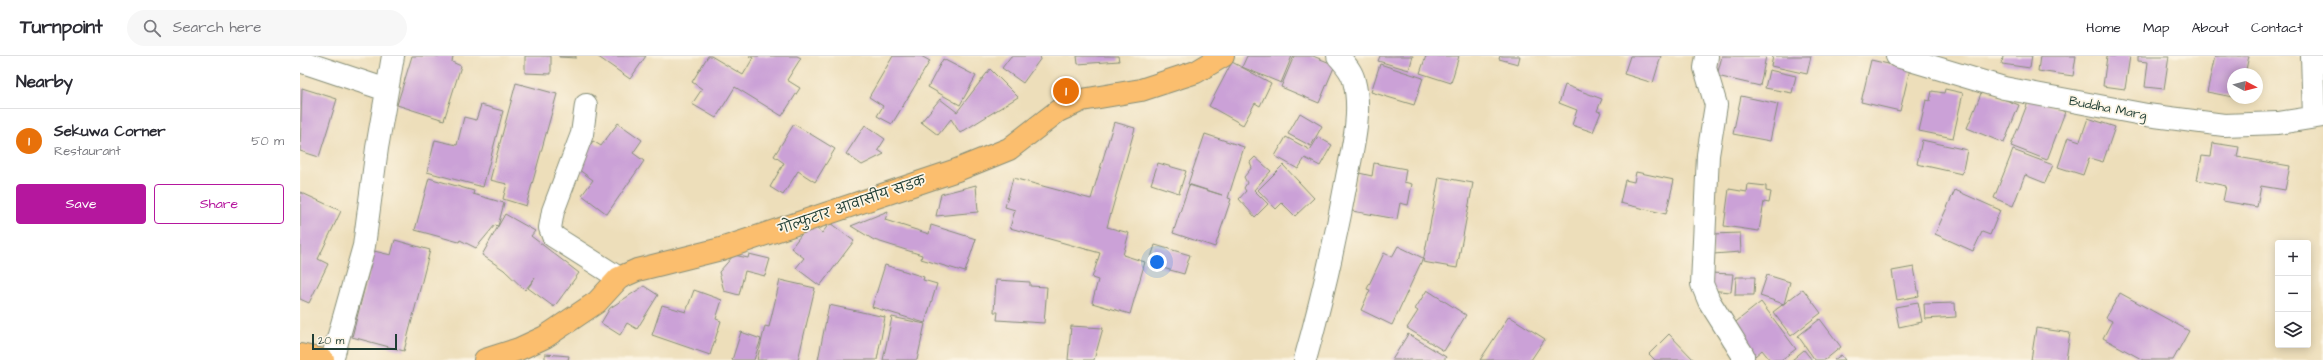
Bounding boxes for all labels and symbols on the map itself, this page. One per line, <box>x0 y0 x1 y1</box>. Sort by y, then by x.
north arrow <box>2227 68 2263 104</box>
pin: 1 <box>1053 76 1079 106</box>
street label: Buddha Marg <box>2067 92 2149 125</box>
street label: गोल्फुटार आवासीय सडक <box>775 169 929 239</box>
your location <box>1147 252 1167 272</box>
scale bar <box>312 332 397 351</box>

